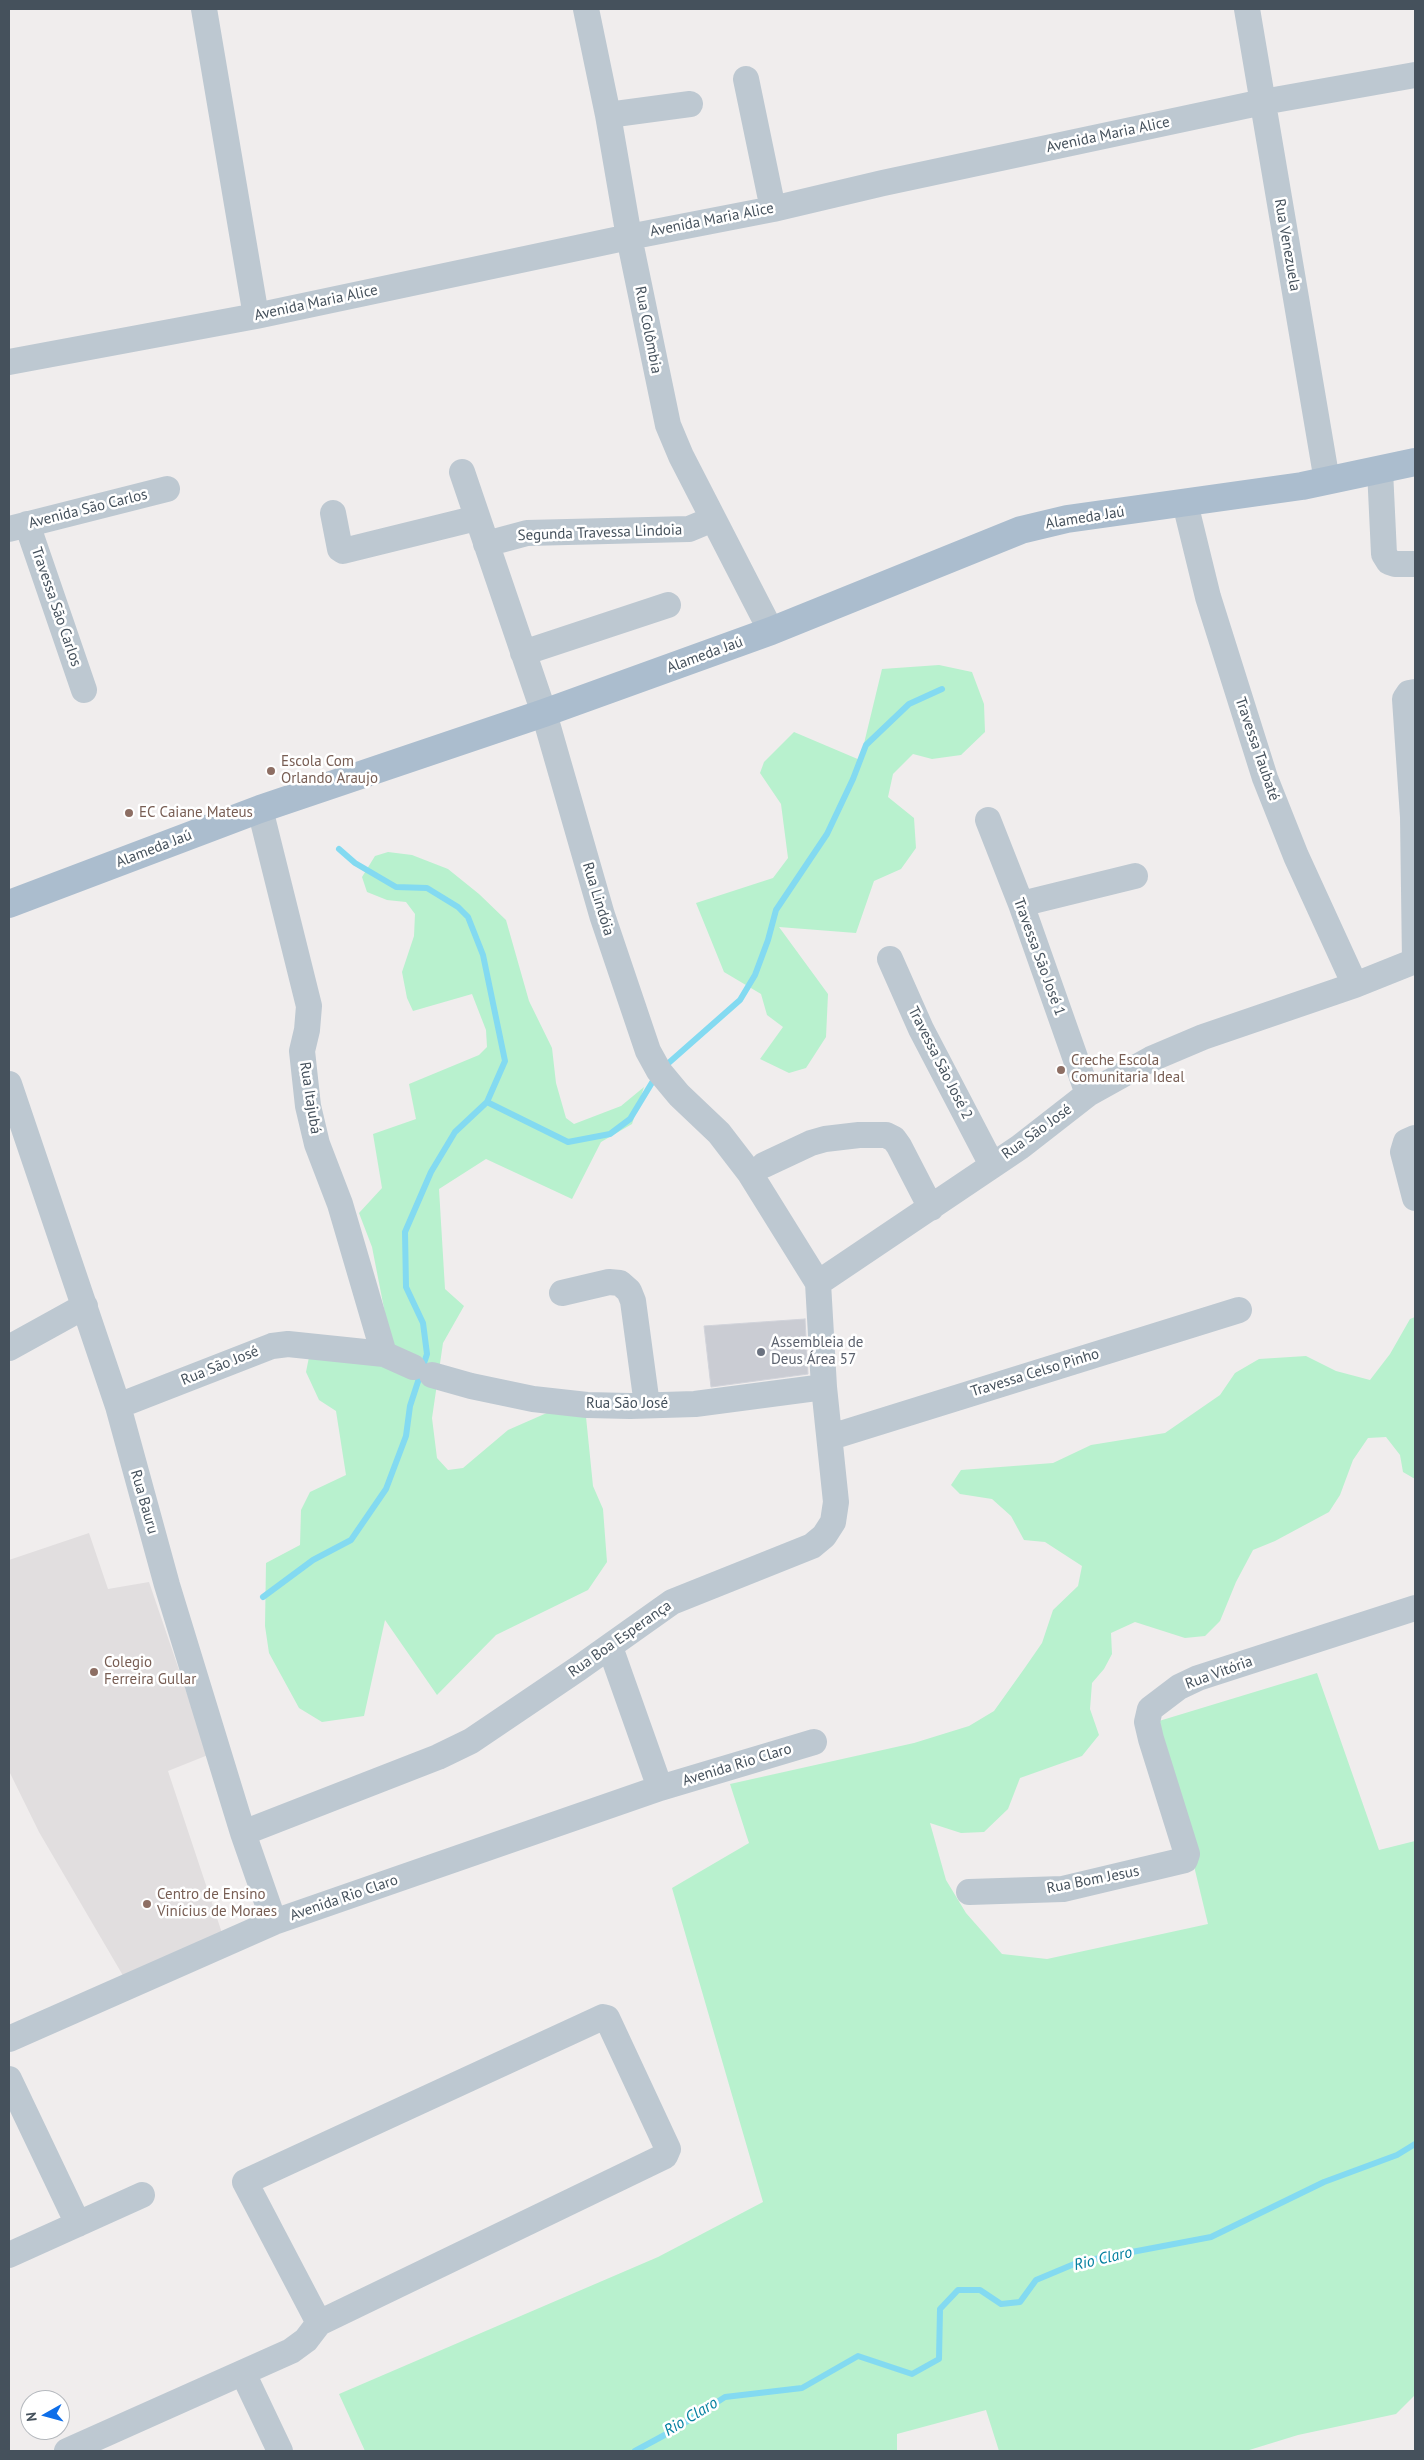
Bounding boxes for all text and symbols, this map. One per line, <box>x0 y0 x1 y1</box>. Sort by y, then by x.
street label: Avenida Maria Alice <box>1045 113 1171 157</box>
street label: Rua Venezuela <box>1270 197 1304 293</box>
street label: Avenida Maria Alice <box>649 199 775 241</box>
street label: Avenida Maria Alice <box>253 281 379 325</box>
street label: Rua Colômbia <box>631 285 665 375</box>
street label: Avenida São Carlos <box>27 486 149 532</box>
street label: Alameda Jaú <box>1044 503 1126 533</box>
street label: Segunda Travessa Lindoia <box>517 521 683 545</box>
street label: Travessa São Carlos <box>27 545 85 669</box>
street label: Alameda Jaú <box>664 633 746 677</box>
street label: Travessa Taubaté <box>1231 695 1283 803</box>
place label: Escola Com Orlando Araujo <box>281 753 378 788</box>
marker: Escola Com Orlando Araujo <box>265 765 277 777</box>
place label: EC Caiane Mateus <box>139 804 253 822</box>
marker: EC Caiane Mateus <box>123 807 135 819</box>
street label: Alameda Jaú <box>114 826 194 872</box>
street label: Rua Lindóia <box>578 860 618 938</box>
street label: Travessa São José 1 <box>1009 896 1069 1018</box>
street label: Travessa São José 2 <box>904 1004 976 1122</box>
place label: Creche Escola Comunitaria Ideal <box>1071 1052 1185 1087</box>
street label: Rua Itajubá <box>295 1061 325 1135</box>
marker: Creche Escola Comunitaria Ideal <box>1055 1064 1067 1076</box>
street label: Rua São José <box>999 1101 1075 1163</box>
place label: Assembleia de Deus Área 57 <box>771 1334 863 1369</box>
street label: Rua São José <box>179 1342 261 1390</box>
street label: Travessa Celso Pinho <box>969 1345 1101 1401</box>
marker: Assembleia de Deus Área 57 <box>755 1346 767 1358</box>
street label: Rua São José <box>586 1395 668 1413</box>
street label: Rua Bauru <box>126 1468 162 1536</box>
street label: Rua Boa Esperança <box>565 1597 675 1681</box>
street label: Rua Vitória <box>1183 1653 1255 1693</box>
place label: Colegio Ferreira Gullar <box>104 1654 196 1689</box>
marker: Colegio Ferreira Gullar <box>88 1666 100 1678</box>
street label: Avenida Rio Claro <box>680 1740 794 1790</box>
street label: Rua Bom Jesus <box>1045 1862 1141 1898</box>
street label: Avenida Rio Claro <box>288 1871 400 1925</box>
place label: Centro de Ensino Vinícius de Moraes <box>157 1886 277 1921</box>
marker: Centro de Ensino Vinícius de Moraes <box>141 1898 153 1910</box>
water label: Rio Claro <box>1072 2243 1134 2275</box>
north arrow <box>20 2390 70 2440</box>
water label: Rio Claro <box>661 2394 721 2440</box>
text: N <box>22 2411 41 2422</box>

